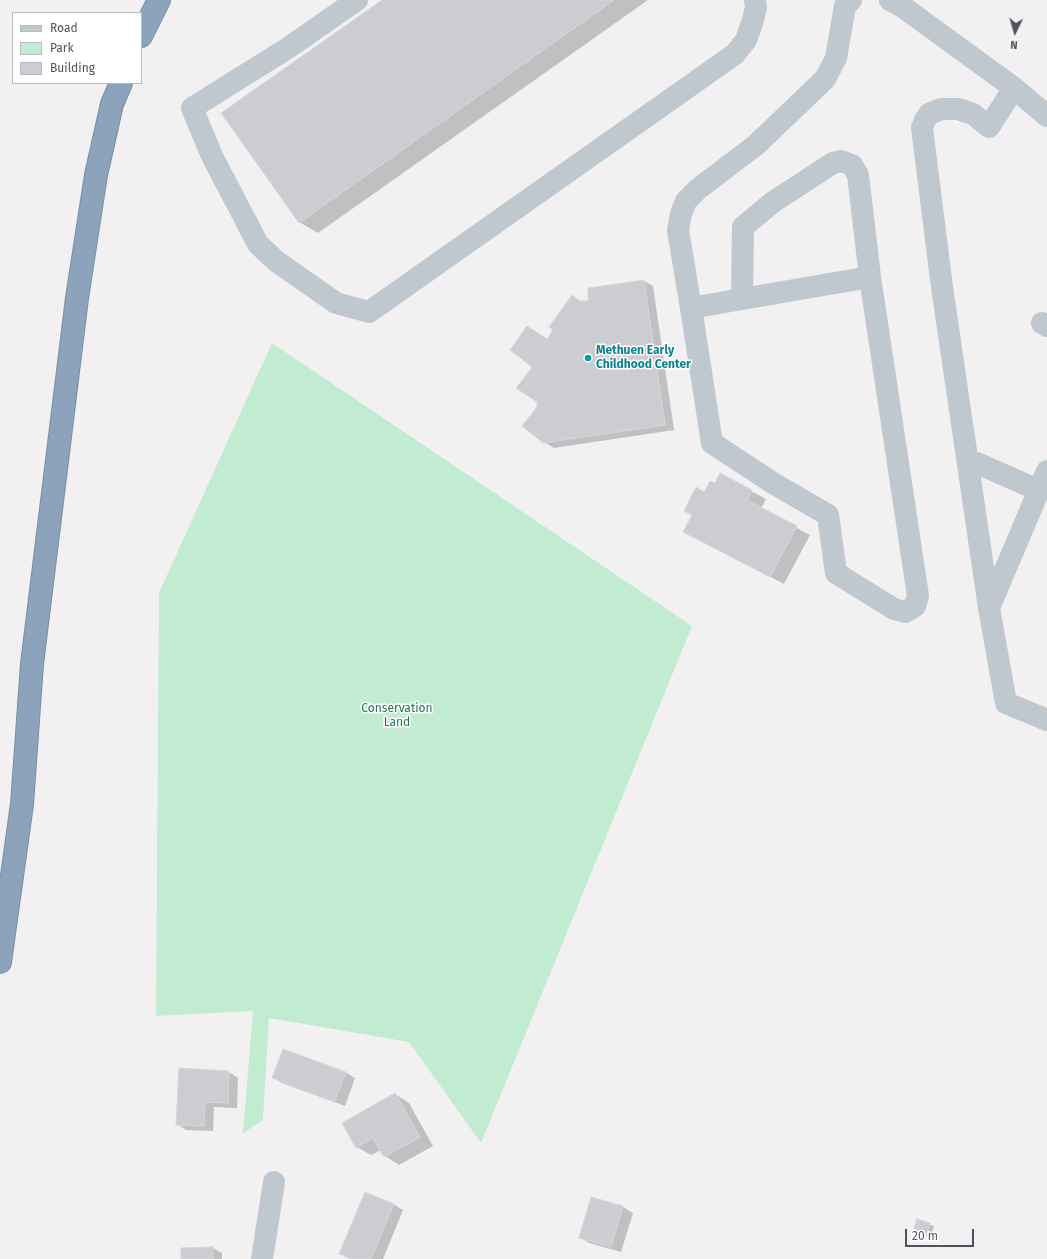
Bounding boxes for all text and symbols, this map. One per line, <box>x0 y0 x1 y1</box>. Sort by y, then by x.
legend <box>12 12 142 84</box>
north arrow <box>995 12 1035 52</box>
text: Road <box>50 21 78 35</box>
text: N <box>1010 38 1018 51</box>
text: Park <box>50 41 74 55</box>
text: Building <box>50 61 95 75</box>
place label: Methuen Early Childhood Center <box>596 344 691 372</box>
marker: Methuen Early Childhood Center <box>583 353 593 363</box>
park label: Conservation Land <box>361 702 433 730</box>
scale bar <box>907 1221 976 1247</box>
text: 20 m <box>912 1229 938 1243</box>

